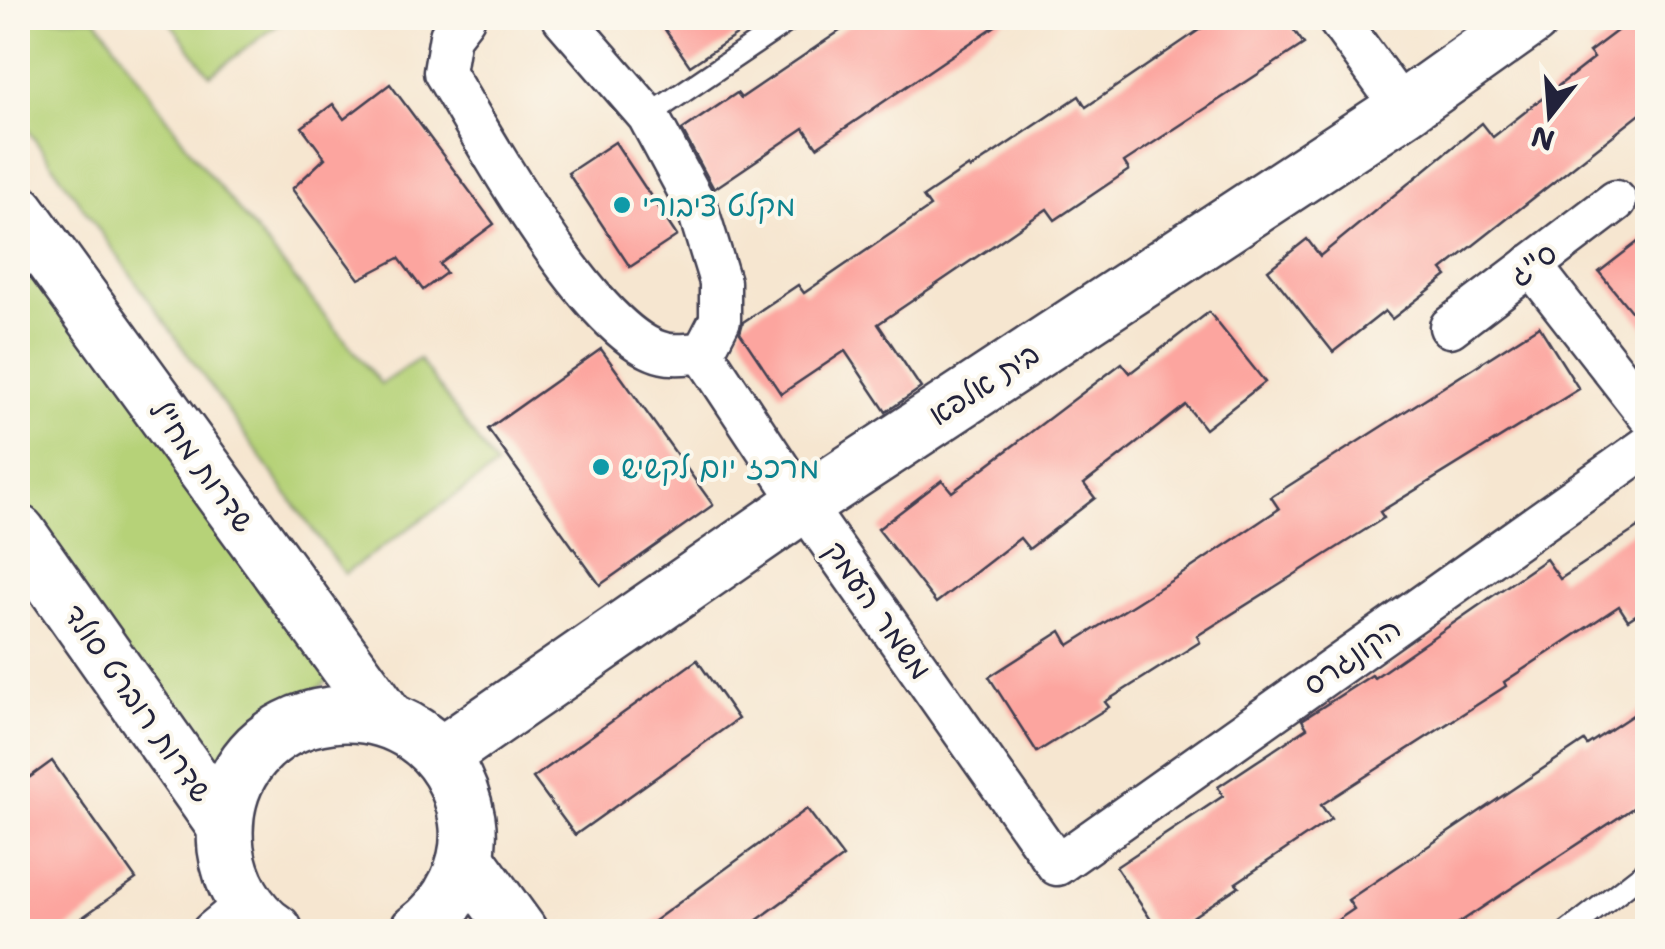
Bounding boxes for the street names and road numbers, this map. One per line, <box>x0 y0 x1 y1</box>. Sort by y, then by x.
street label: ס"ג <box>1501 232 1565 296</box>
street label: בית אלפא <box>921 333 1047 435</box>
street label: שדרות מח"ל <box>140 391 264 541</box>
street label: משמר העמק <box>815 532 941 688</box>
street label: שדרות רוברט סולד <box>54 595 222 811</box>
street label: הקונגרס <box>1295 607 1409 705</box>

